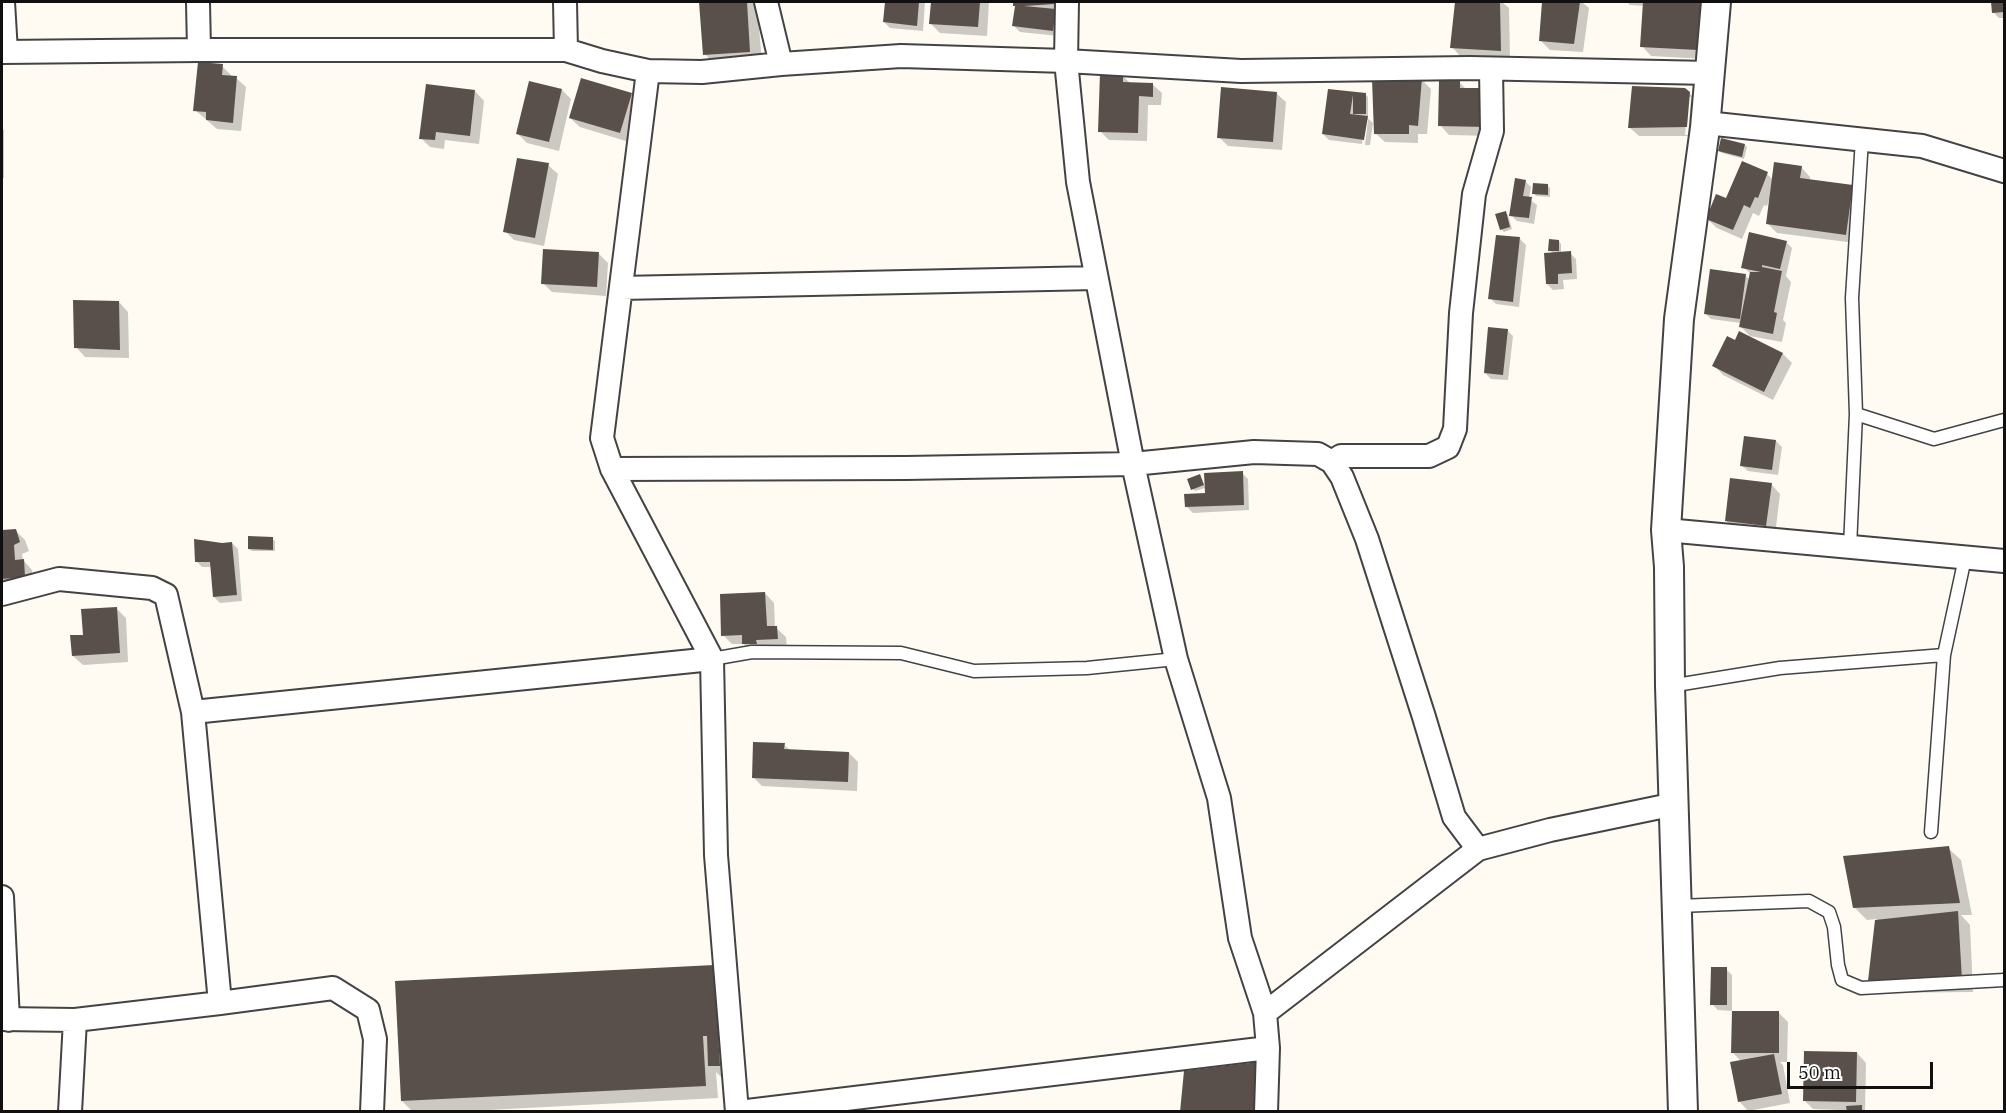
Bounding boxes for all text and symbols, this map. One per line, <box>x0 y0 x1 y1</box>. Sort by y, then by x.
scale bar <box>1790 1050 1936 1088</box>
text: 50 m <box>1798 1061 1841 1084</box>

